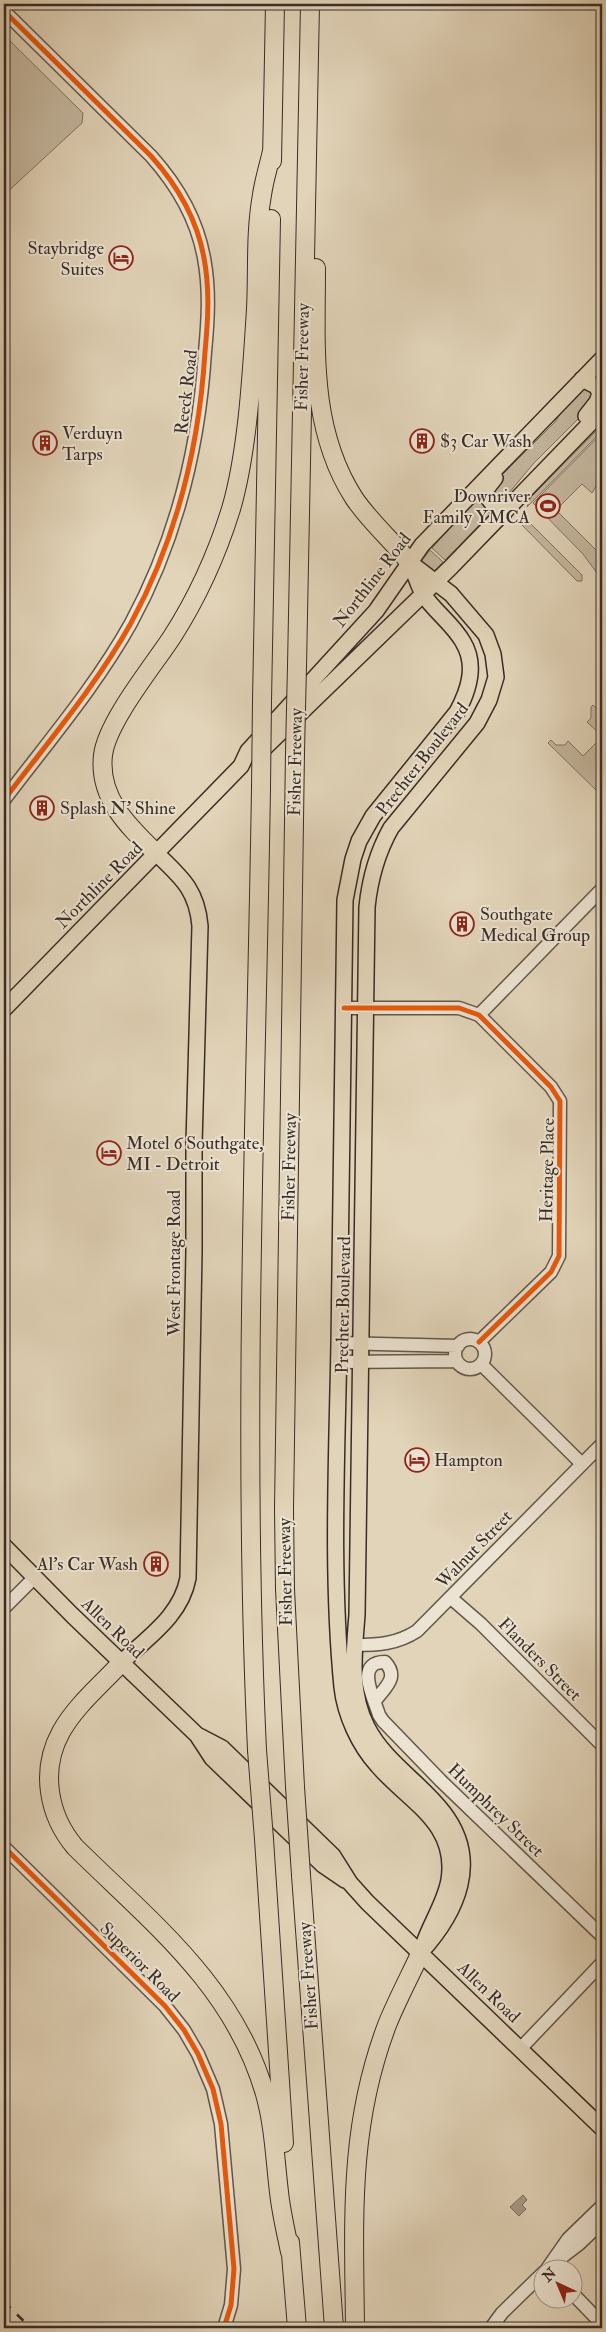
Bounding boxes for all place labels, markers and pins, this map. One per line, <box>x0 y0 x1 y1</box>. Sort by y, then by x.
place label: Staybridge Suites <box>28 237 104 281</box>
hotel icon: Staybridge Suites <box>108 245 134 271</box>
place label: Verduyn Tarps <box>62 422 123 466</box>
building icon: $3 Car Wash <box>409 428 435 454</box>
building icon: Verduyn Tarps <box>32 430 58 456</box>
place label: $3 Car Wash <box>440 430 532 453</box>
place label: Downriver Family YMCA <box>423 485 531 529</box>
sports icon: Downriver Family YMCA <box>535 493 561 519</box>
building icon: Splash N' Shine <box>29 795 55 821</box>
place label: Splash N' Shine <box>60 797 176 820</box>
place label: Southgate Medical Group <box>480 903 590 947</box>
building icon: Southgate Medical Group <box>449 911 475 937</box>
place label: Motel 6 Southgate, MI - Detroit <box>126 1132 263 1176</box>
hotel icon: Motel 6 Southgate, MI - Detroit <box>96 1140 122 1166</box>
hotel icon: Hampton <box>404 1447 430 1473</box>
place label: Hampton <box>434 1449 503 1472</box>
building icon: Al's Car Wash <box>143 1551 169 1577</box>
place label: Al's Car Wash <box>36 1553 139 1576</box>

